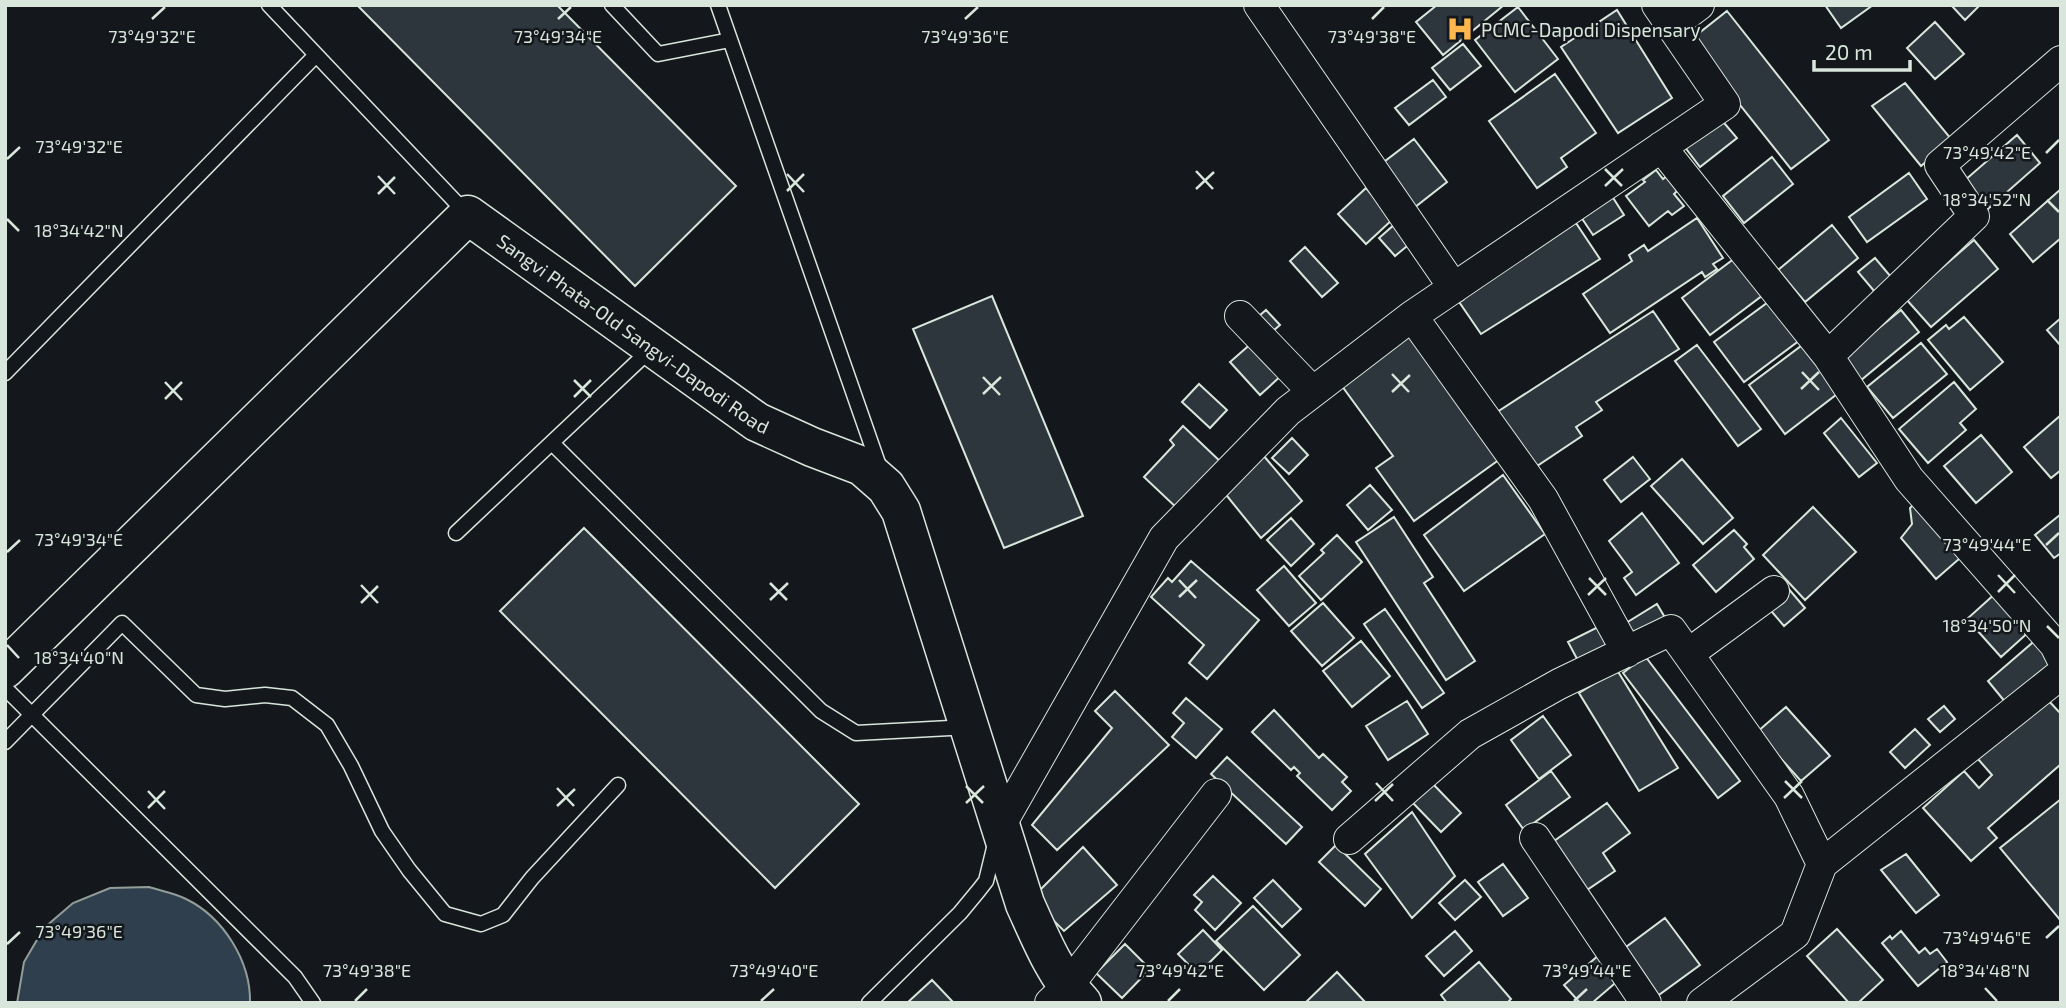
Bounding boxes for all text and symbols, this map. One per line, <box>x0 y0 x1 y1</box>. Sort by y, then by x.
hospital icon: PCMC-Dapodi Dispensary <box>1445 14 1475 44</box>
place label: PCMC-Dapodi Dispensary <box>1481 18 1701 41</box>
text: 73°49'32"E <box>108 25 196 47</box>
text: 73°49'34"E <box>514 25 602 47</box>
text: 73°49'36"E <box>921 25 1009 47</box>
text: 73°49'38"E <box>1328 25 1416 47</box>
scale bar <box>1814 28 1910 72</box>
text: 20 m <box>1825 39 1873 64</box>
text: 73°49'32"E <box>35 135 123 157</box>
text: 73°49'42"E <box>1943 141 2031 163</box>
text: 18°34'52"N <box>1943 188 2031 210</box>
text: 18°34'42"N <box>34 219 124 241</box>
street label: Sangvi Phata-Old Sangvi-Dapodi Road <box>493 228 773 438</box>
text: 73°49'34"E <box>35 528 123 550</box>
text: 73°49'44"E <box>1942 533 2032 555</box>
text: 18°34'50"N <box>1943 614 2031 636</box>
text: 18°34'40"N <box>34 646 124 668</box>
text: 73°49'36"E <box>35 920 123 942</box>
text: 73°49'46"E <box>1943 926 2031 948</box>
text: 73°49'38"E <box>323 959 411 981</box>
text: 73°49'40"E <box>730 959 818 981</box>
text: 73°49'42"E <box>1136 959 1224 981</box>
text: 73°49'44"E <box>1542 959 1632 981</box>
text: 18°34'48"N <box>1940 959 2030 981</box>

